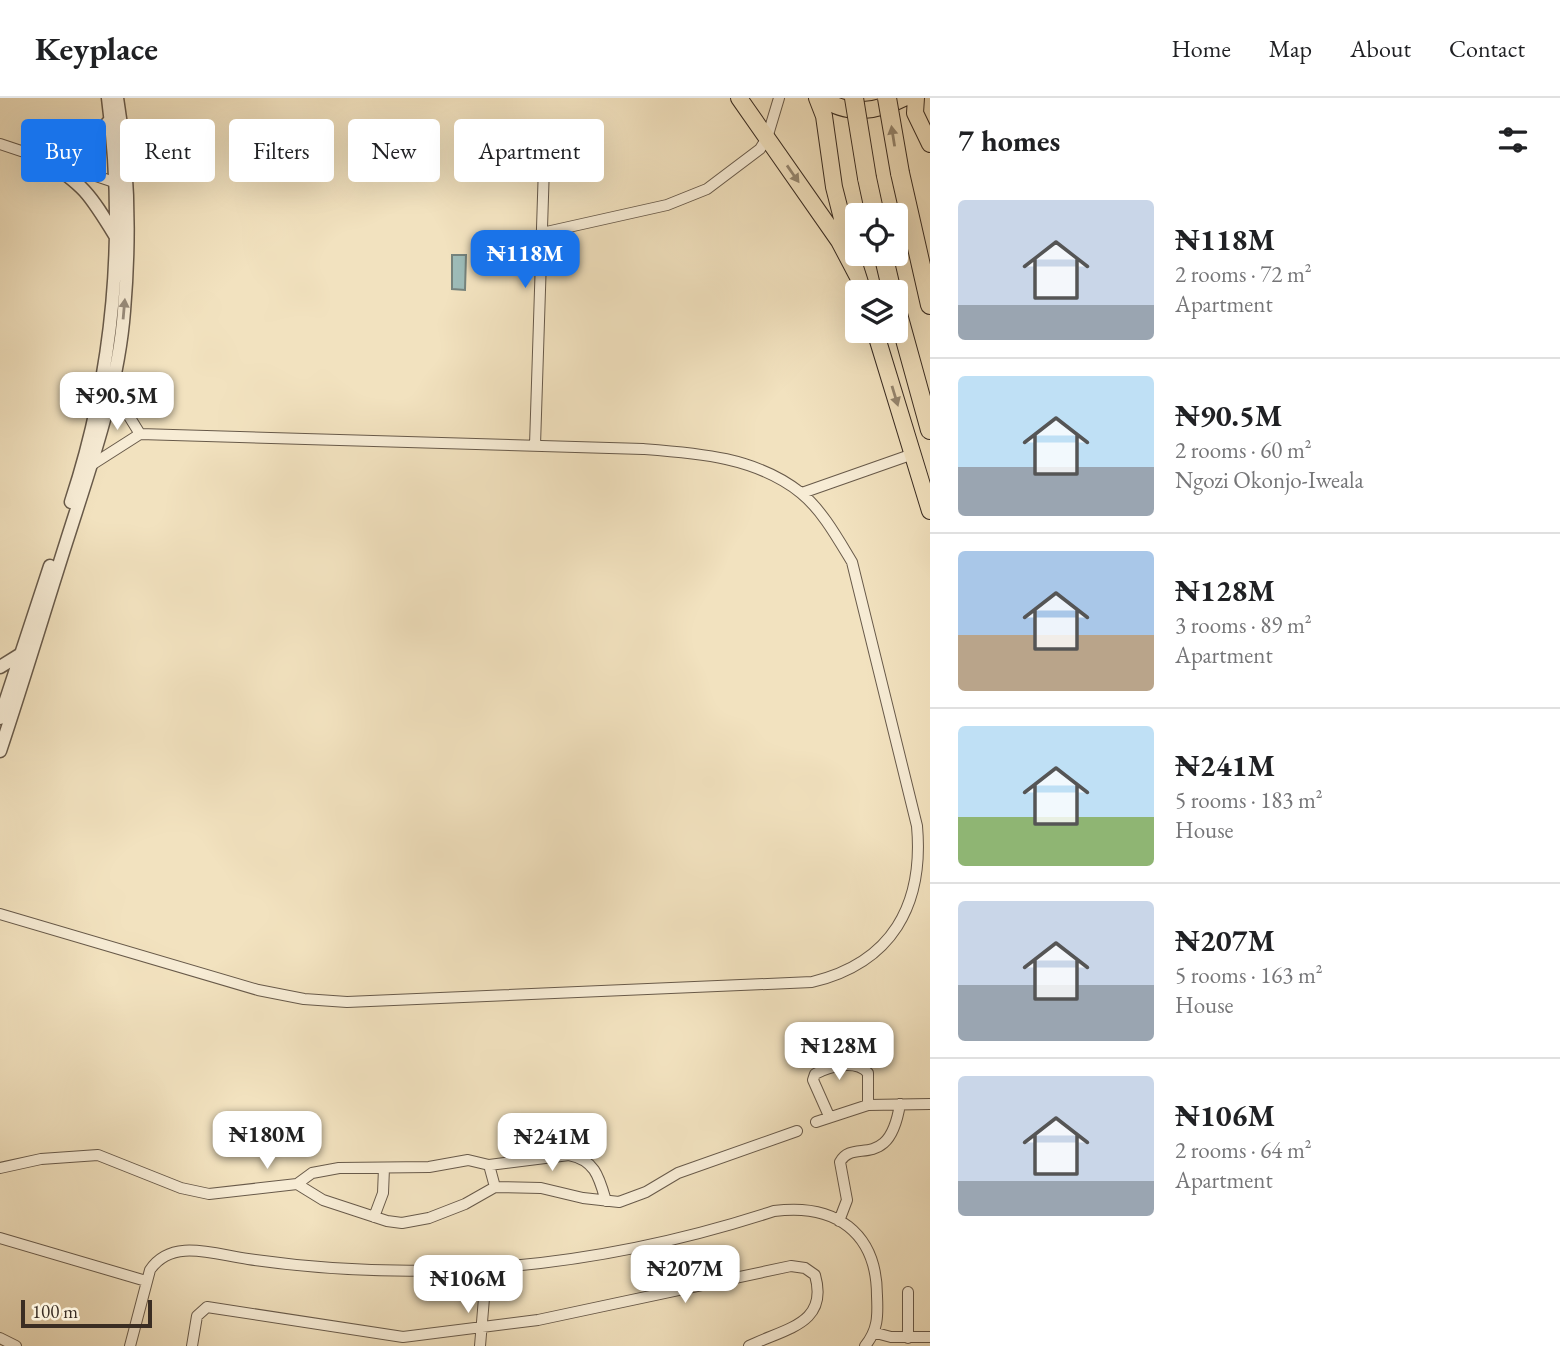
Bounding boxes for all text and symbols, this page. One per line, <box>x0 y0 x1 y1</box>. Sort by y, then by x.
text: Keyplace <box>35 27 158 70</box>
text: Home <box>1171 33 1231 64</box>
text: Map <box>1269 33 1312 64</box>
text: About <box>1350 33 1411 64</box>
text: Contact <box>1449 33 1525 64</box>
chip: Buy <box>21 119 106 182</box>
chip: Rent <box>120 119 215 182</box>
chip: Filters <box>229 119 334 182</box>
chip: New <box>348 119 440 182</box>
chip: Apartment <box>454 119 604 182</box>
text: 7 homes <box>958 121 1060 160</box>
icon: filters <box>1494 121 1532 159</box>
one-way arrow <box>888 124 899 146</box>
one-way arrow <box>786 165 800 183</box>
map controls <box>845 203 908 343</box>
button: locate <box>845 203 908 266</box>
text: ₦118M <box>1175 220 1275 259</box>
icon: home <box>1014 228 1098 312</box>
pin: ₦118M <box>476 230 574 290</box>
text: ₦118M <box>487 238 563 268</box>
text: 2 rooms · 72 m² <box>1175 259 1312 289</box>
button: layers <box>845 280 908 343</box>
text: Apartment <box>1175 289 1273 319</box>
one-way arrow <box>119 297 130 319</box>
pin: ₦90.5M <box>60 372 174 432</box>
text: ₦90.5M <box>76 380 158 410</box>
one-way arrow <box>890 386 900 407</box>
text: ₦90.5M <box>1175 396 1282 435</box>
icon: home <box>1014 404 1098 488</box>
text: 2 rooms · 60 m² <box>1175 435 1312 465</box>
text: Ngozi Okonjo-Iweala <box>1175 465 1364 495</box>
text: ₦128M <box>1175 571 1275 610</box>
icon: home <box>1014 579 1098 663</box>
text: 3 rooms · 89 m² <box>1175 610 1312 640</box>
text: Apartment <box>1175 640 1273 670</box>
text: ₦241M <box>1175 746 1275 785</box>
icon: home <box>1014 754 1098 838</box>
text: 5 rooms · 183 m² <box>1175 785 1323 815</box>
text: House <box>1175 815 1234 845</box>
text: ₦207M <box>1175 921 1275 960</box>
icon: home <box>1014 929 1098 1013</box>
text: 5 rooms · 163 m² <box>1175 960 1323 990</box>
text: House <box>1175 990 1234 1020</box>
pin: ₦128M <box>790 1023 888 1082</box>
text: ₦128M <box>801 1030 877 1060</box>
text: ₦106M <box>1175 1096 1275 1135</box>
icon: home <box>1014 1104 1098 1188</box>
pin: ₦180M <box>218 1112 316 1171</box>
pin: ₦241M <box>503 1114 601 1173</box>
text: ₦180M <box>229 1119 305 1149</box>
text: ₦241M <box>514 1121 590 1151</box>
text: 2 rooms · 64 m² <box>1175 1135 1312 1165</box>
text: Apartment <box>1175 1165 1273 1195</box>
pin: ₦207M <box>636 1246 734 1305</box>
text: ₦207M <box>647 1253 723 1283</box>
pin: ₦106M <box>419 1256 517 1315</box>
text: ₦106M <box>430 1263 506 1293</box>
scale bar <box>21 1297 152 1329</box>
text: 100 m <box>32 1299 78 1324</box>

